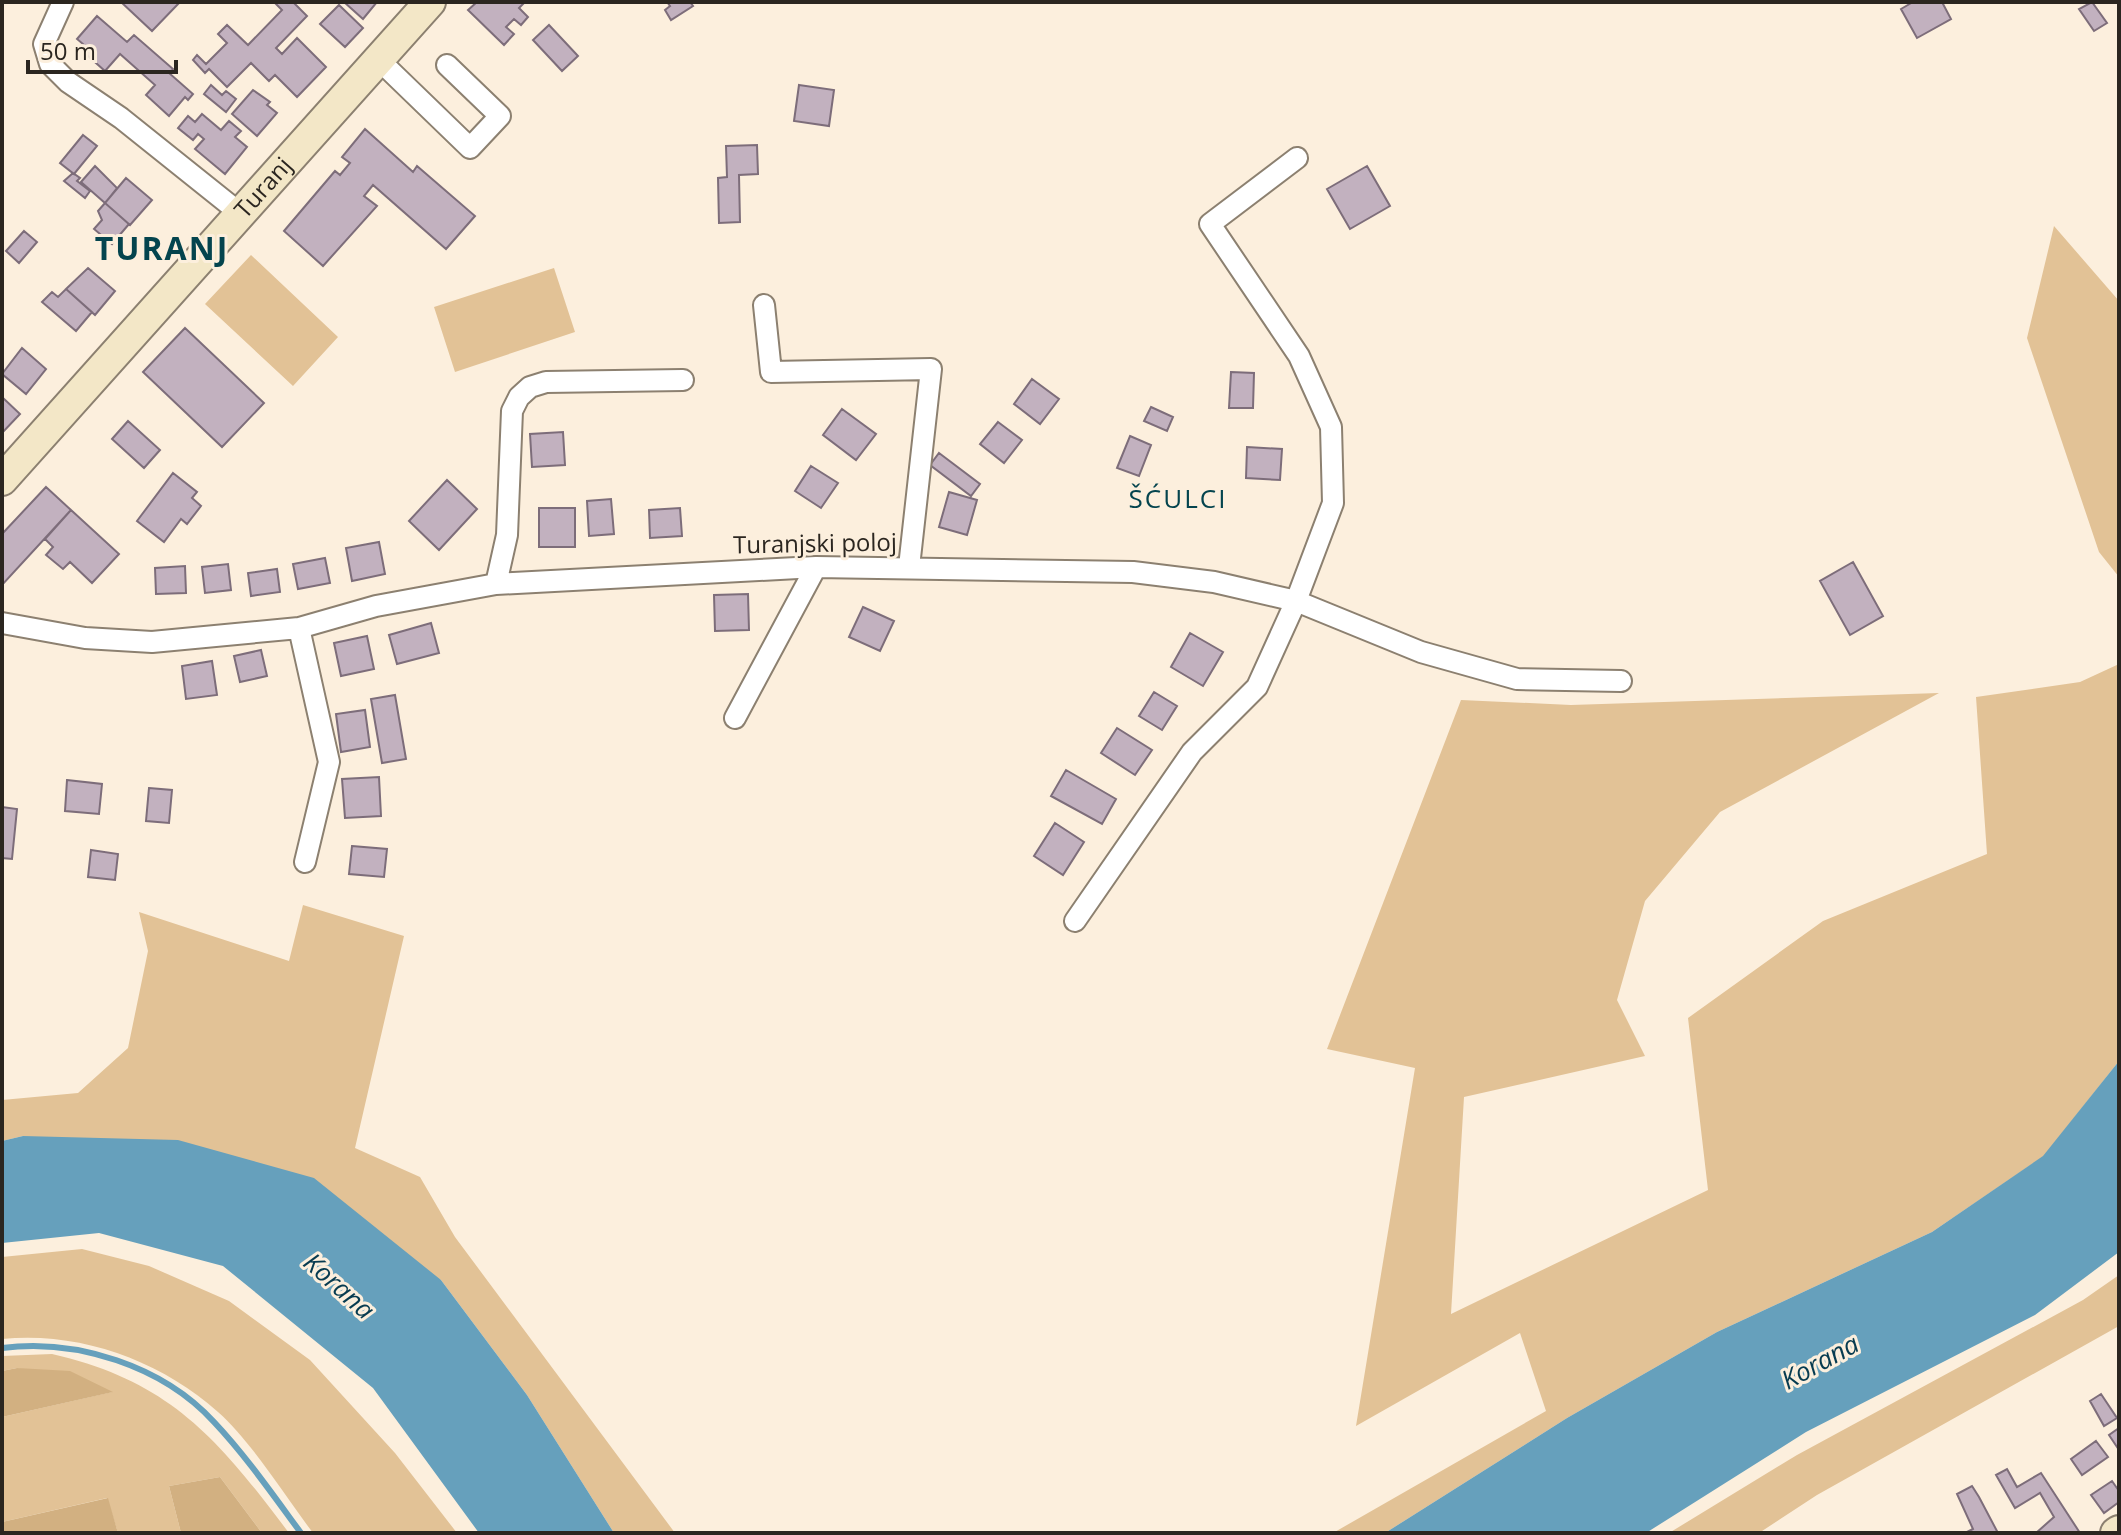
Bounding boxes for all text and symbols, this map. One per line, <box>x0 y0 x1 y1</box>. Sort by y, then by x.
scale bar <box>28 24 176 74</box>
text: 50 m <box>40 34 96 67</box>
street label: Turanj <box>226 149 299 225</box>
district label: TURANJ <box>95 226 229 269</box>
district label: ŠĆULCI <box>1129 480 1227 516</box>
street label: Turanjski poloj <box>733 525 897 560</box>
water label: Korana <box>296 1244 383 1327</box>
water label: Korana <box>1774 1325 1865 1397</box>

